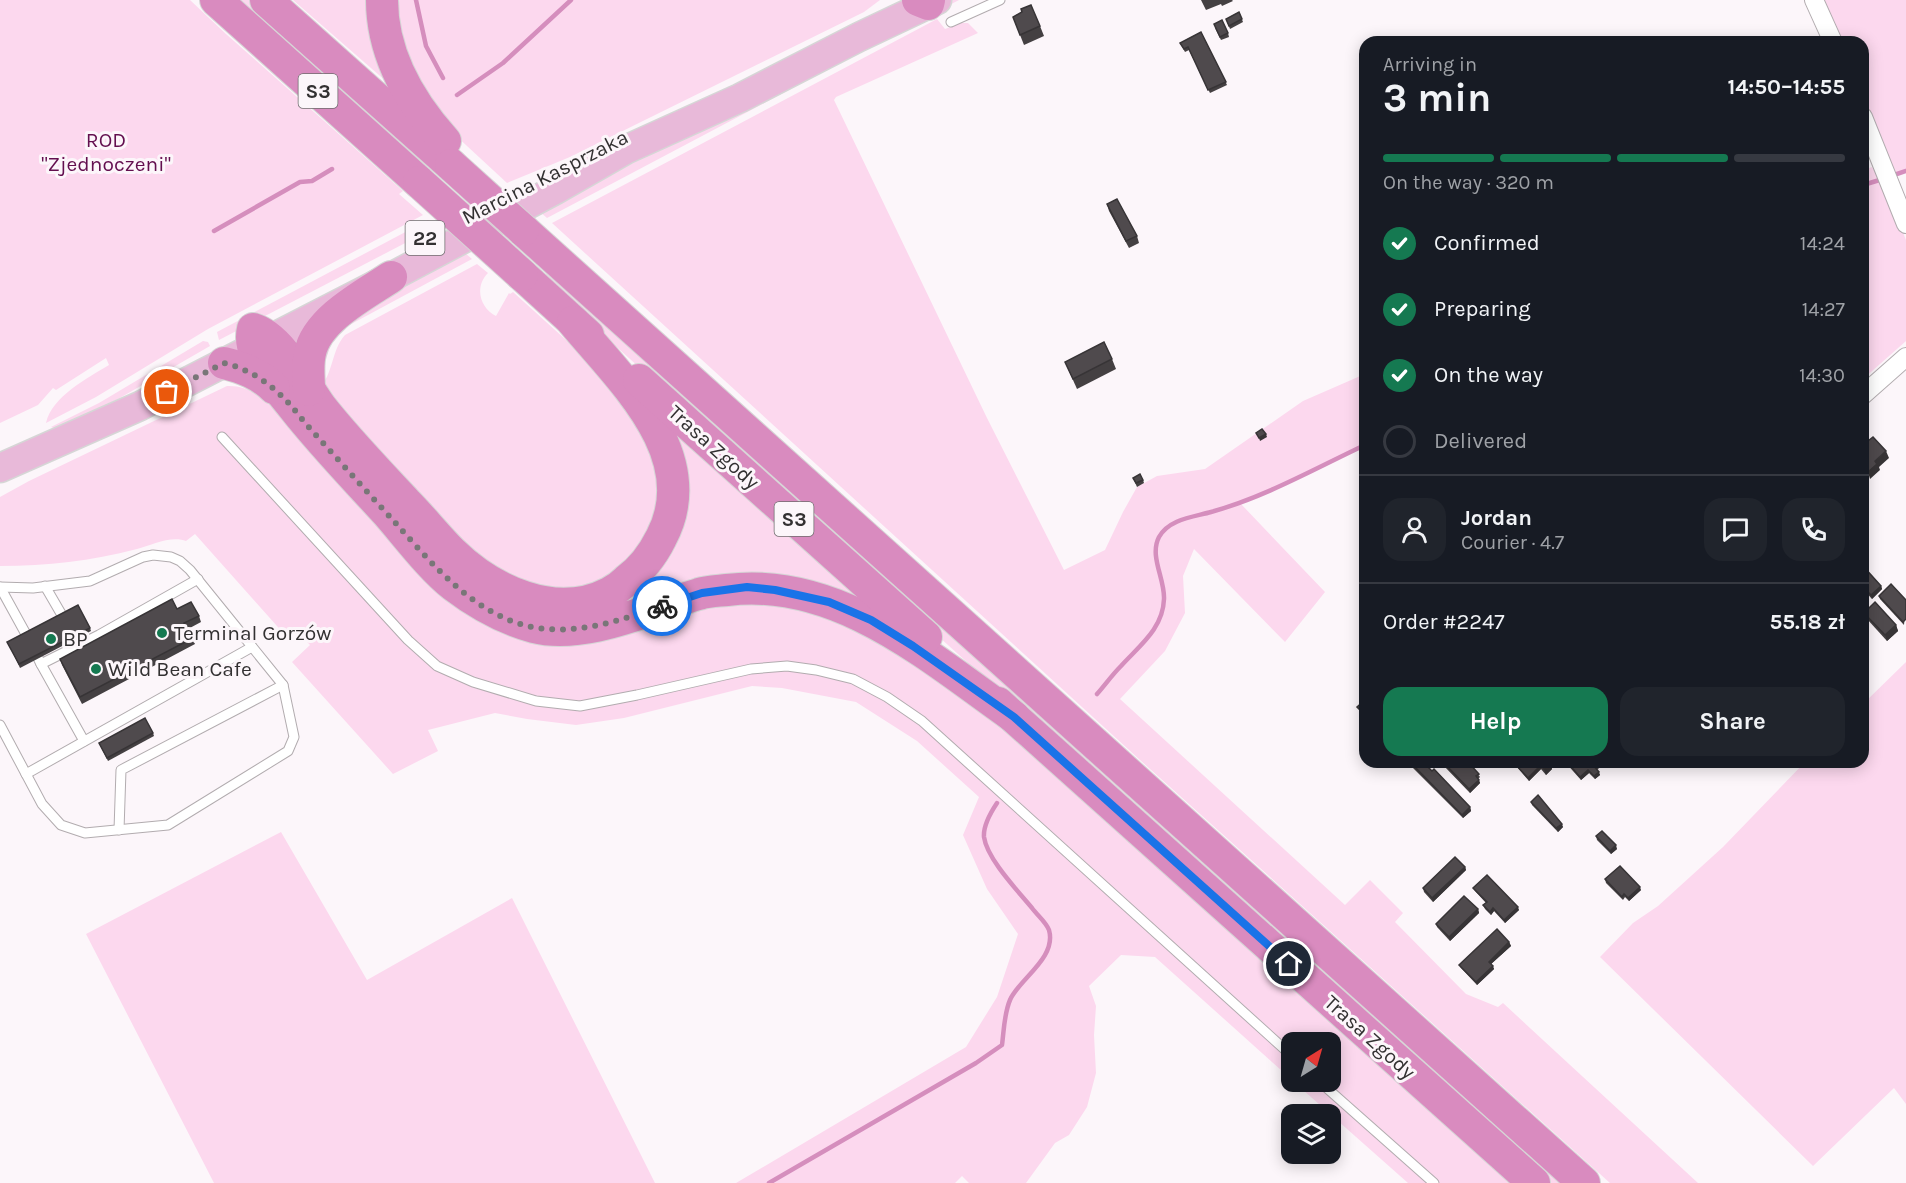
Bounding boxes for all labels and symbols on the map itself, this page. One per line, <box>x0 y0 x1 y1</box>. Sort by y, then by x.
road number: S3 <box>298 74 338 108</box>
street label: Marcina Kasprzaka <box>458 125 632 229</box>
park label: ROD "Zjednoczeni" <box>41 128 171 176</box>
road number: 22 <box>406 221 444 255</box>
pin <box>141 366 192 417</box>
street label: Trasa Zgody <box>664 400 764 494</box>
road number: S3 <box>774 502 814 536</box>
courier <box>632 576 692 636</box>
place label: Terminal Gorzów <box>174 621 332 645</box>
marker: Terminal Gorzów <box>155 626 169 640</box>
place label: BP <box>63 627 88 651</box>
marker: BP <box>44 632 58 646</box>
place label: Wild Bean Cafe <box>108 657 252 681</box>
marker: Wild Bean Cafe <box>89 662 103 676</box>
pin <box>1263 938 1314 989</box>
street label: Trasa Zgody <box>1320 990 1420 1084</box>
north arrow <box>1281 1032 1341 1092</box>

